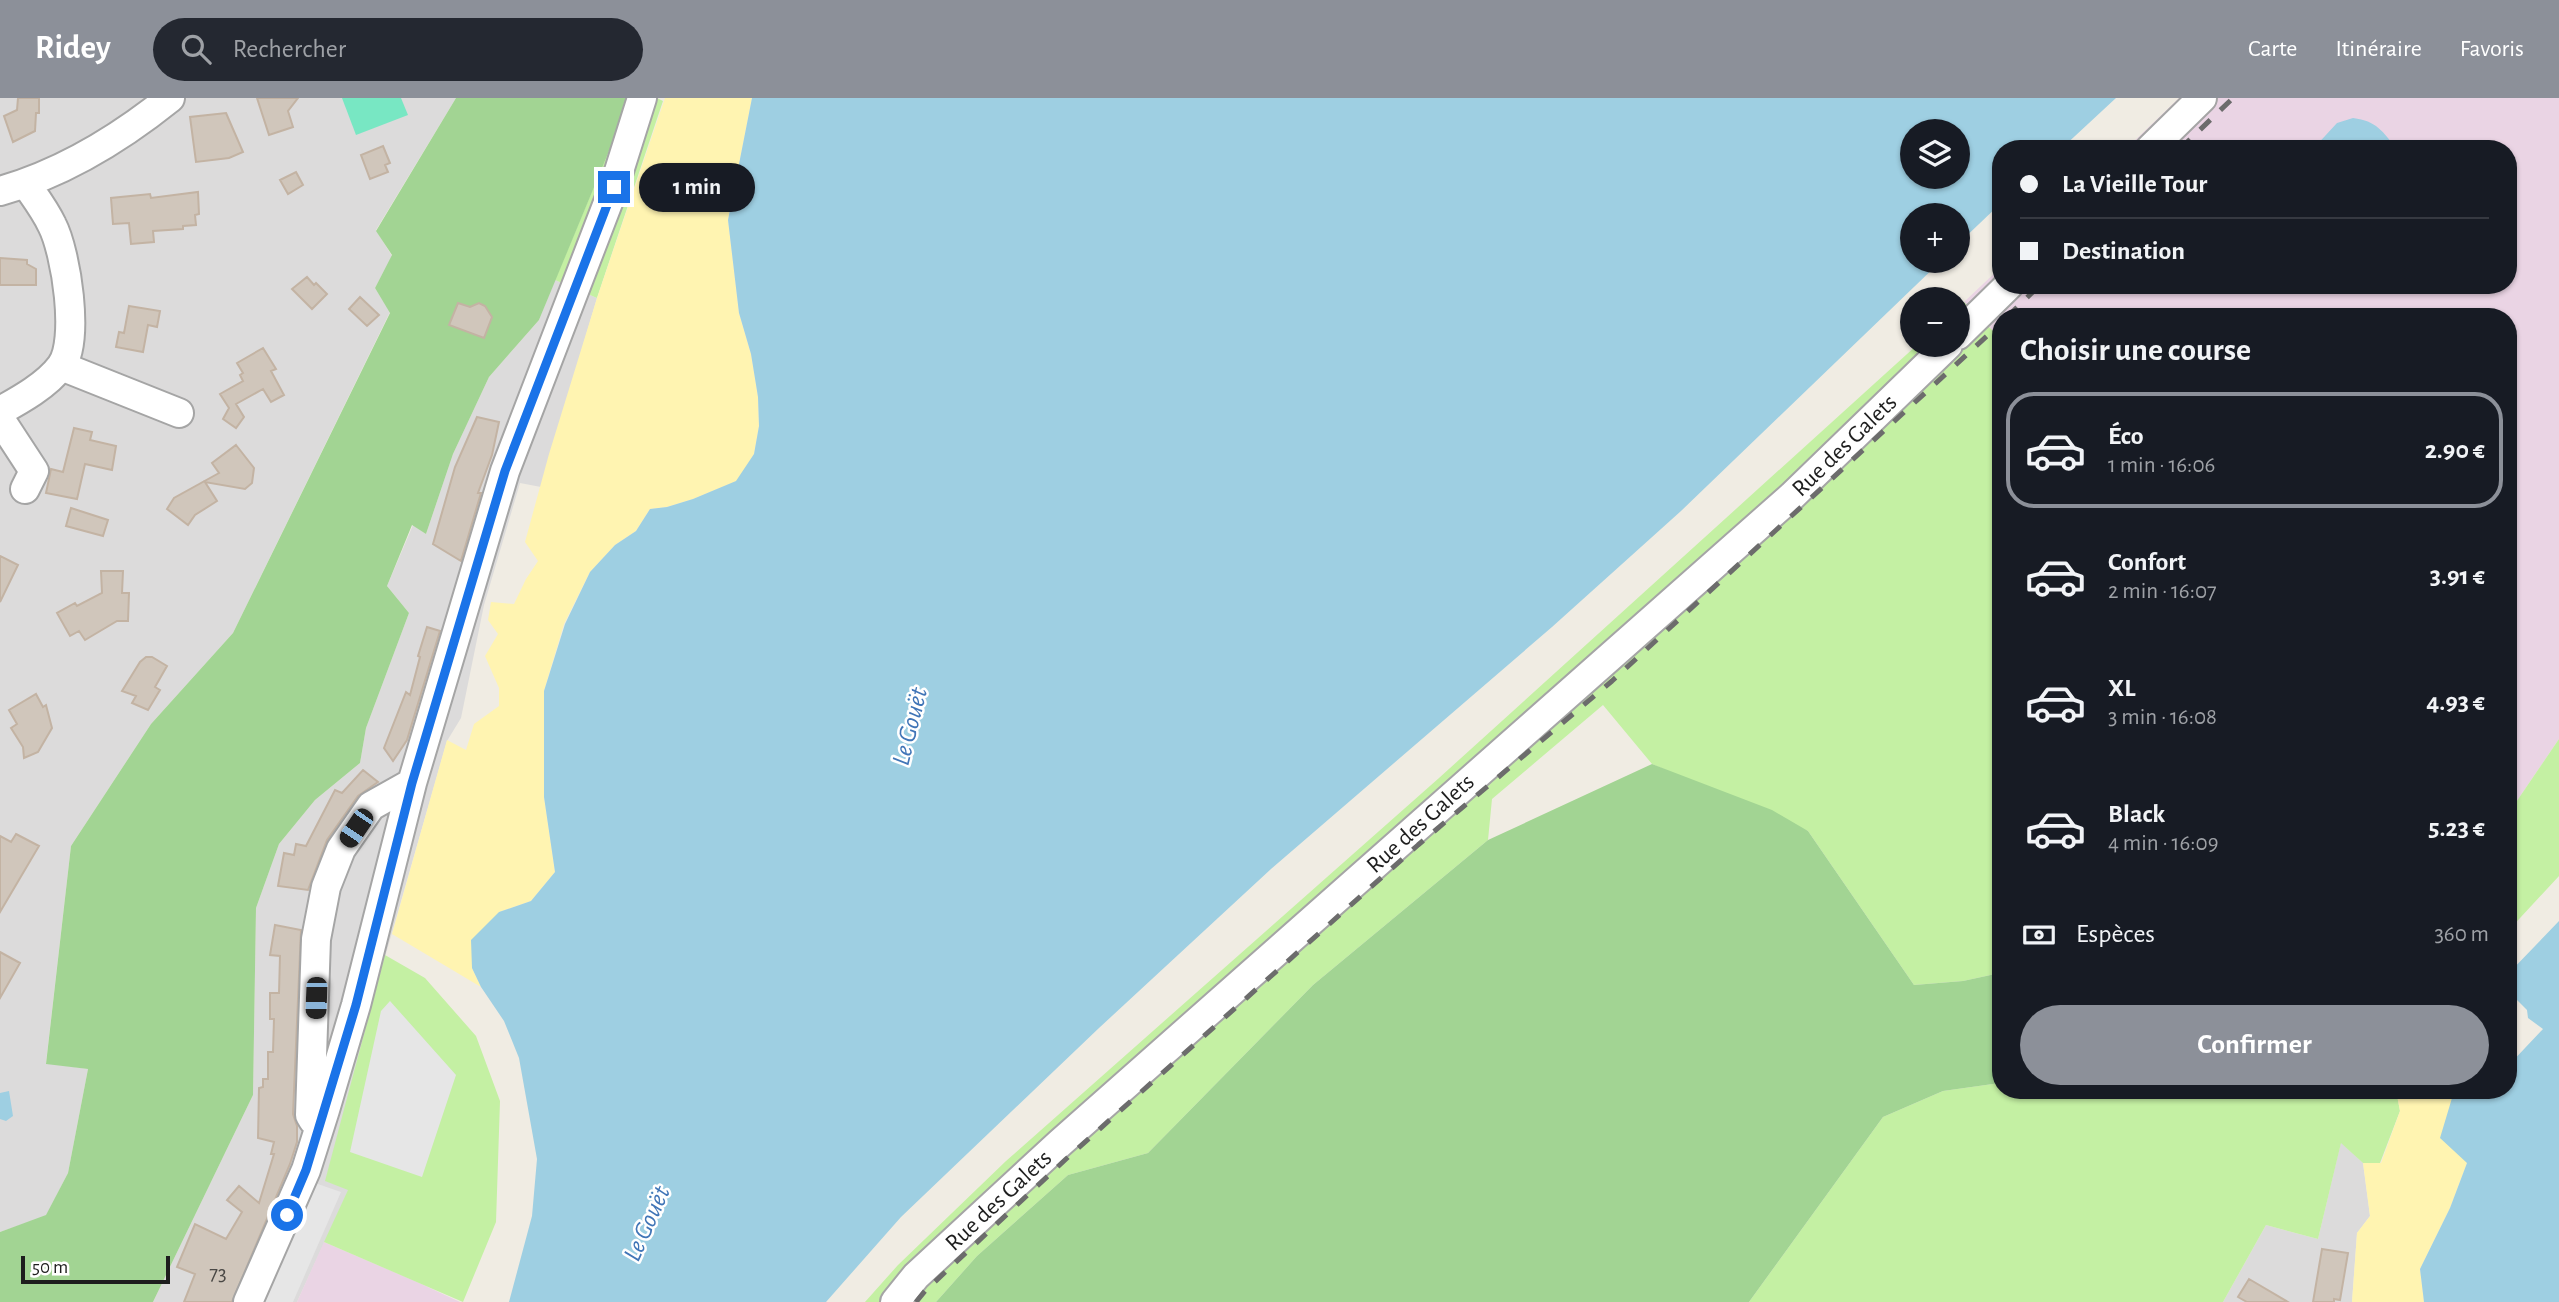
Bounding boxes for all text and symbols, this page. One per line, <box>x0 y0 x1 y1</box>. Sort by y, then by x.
search box <box>153 18 643 81</box>
icon: search <box>177 30 215 68</box>
text: Ridey <box>35 32 111 65</box>
text: Rechercher <box>233 36 346 62</box>
text: Carte <box>2248 37 2297 61</box>
text: Itinéraire <box>2335 37 2422 61</box>
text: Favoris <box>2460 37 2524 61</box>
map controls <box>1900 119 1970 357</box>
button: layers <box>1900 119 1970 189</box>
callout: 1 min <box>638 162 754 212</box>
route end <box>598 171 630 203</box>
text: La Vieille Tour <box>2062 171 2207 197</box>
text: 1 min <box>673 176 721 199</box>
button: + <box>1900 203 1970 273</box>
text: Destination <box>2062 238 2185 264</box>
button: − <box>1900 287 1970 357</box>
text: Choisir une course <box>2020 334 2251 366</box>
street label: Rue des Galets <box>1788 390 1902 501</box>
icon: car <box>2024 419 2087 482</box>
text: Éco <box>2108 423 2144 449</box>
text: 2.90 € <box>2425 437 2485 463</box>
text: 1 min · 16:06 <box>2108 454 2215 477</box>
icon: car <box>2024 545 2087 608</box>
text: Confort <box>2108 549 2186 575</box>
text: 3.91 € <box>2430 563 2485 589</box>
text: 2 min · 16:07 <box>2108 580 2217 603</box>
icon: car <box>2024 671 2087 734</box>
text: XL <box>2108 675 2135 701</box>
water label: Le Gouët <box>888 684 932 768</box>
text: 4.93 € <box>2426 689 2485 715</box>
text: 3 min · 16:08 <box>2108 706 2217 729</box>
street label: Rue des Galets <box>1362 770 1479 878</box>
icon: car <box>2024 797 2087 860</box>
text: Black <box>2108 801 2165 827</box>
car <box>336 805 377 851</box>
text: 5.23 € <box>2428 815 2485 841</box>
text: 4 min · 16:09 <box>2108 832 2219 855</box>
icon: cash <box>2020 916 2058 954</box>
text: Espèces <box>2076 921 2155 947</box>
text: 360 m <box>2434 923 2489 946</box>
car <box>305 977 328 1019</box>
button: Confirmer <box>2020 1005 2489 1085</box>
street label: Rue des Galets <box>941 1146 1056 1256</box>
water label: Le Gouët <box>619 1181 675 1265</box>
route start <box>271 1199 303 1231</box>
scale bar <box>21 1253 170 1285</box>
text: 50 m <box>32 1258 68 1277</box>
house number: 73 <box>209 1263 227 1284</box>

